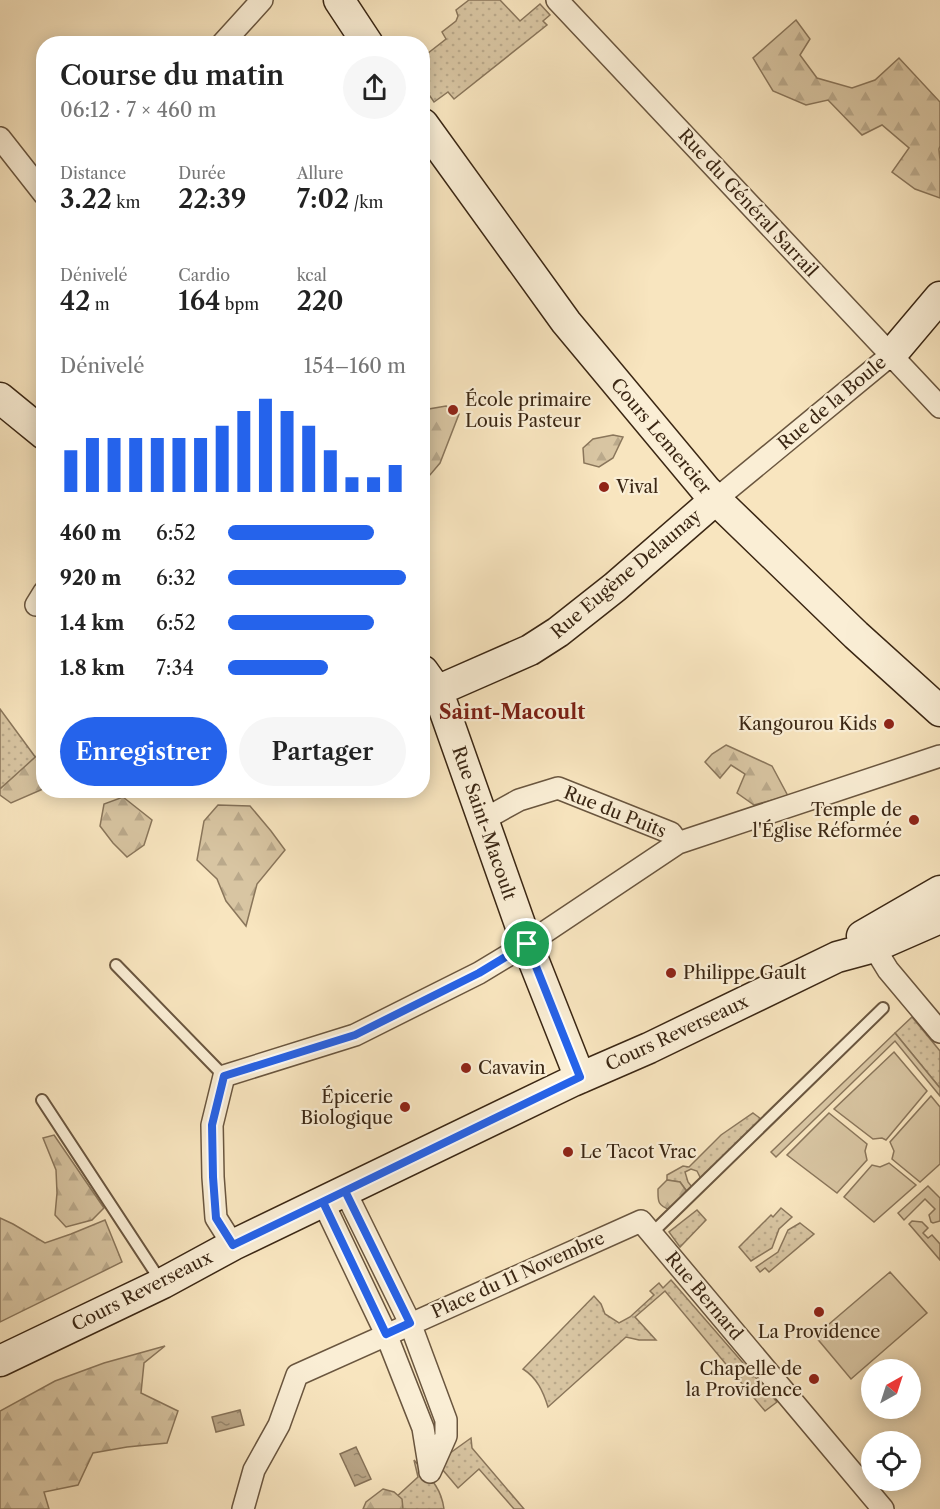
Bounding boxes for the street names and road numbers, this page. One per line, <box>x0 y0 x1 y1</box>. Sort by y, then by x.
street label: Rue du Général Sarrail <box>674 124 822 282</box>
street label: Rue de la Boule <box>773 351 891 455</box>
street label: Cours Lemercier <box>606 373 716 499</box>
street label: Rue Eugène Delaunay <box>546 504 706 643</box>
street label: Rue Saint-Macoult <box>447 743 521 903</box>
street label: Rue du Puits <box>561 781 669 843</box>
street label: Cours Reverseaux <box>602 990 752 1076</box>
street label: Place du 11 Novembre <box>428 1227 608 1323</box>
street label: Cours Reverseaux <box>68 1246 216 1336</box>
street label: Rue Bernard <box>661 1247 747 1345</box>

